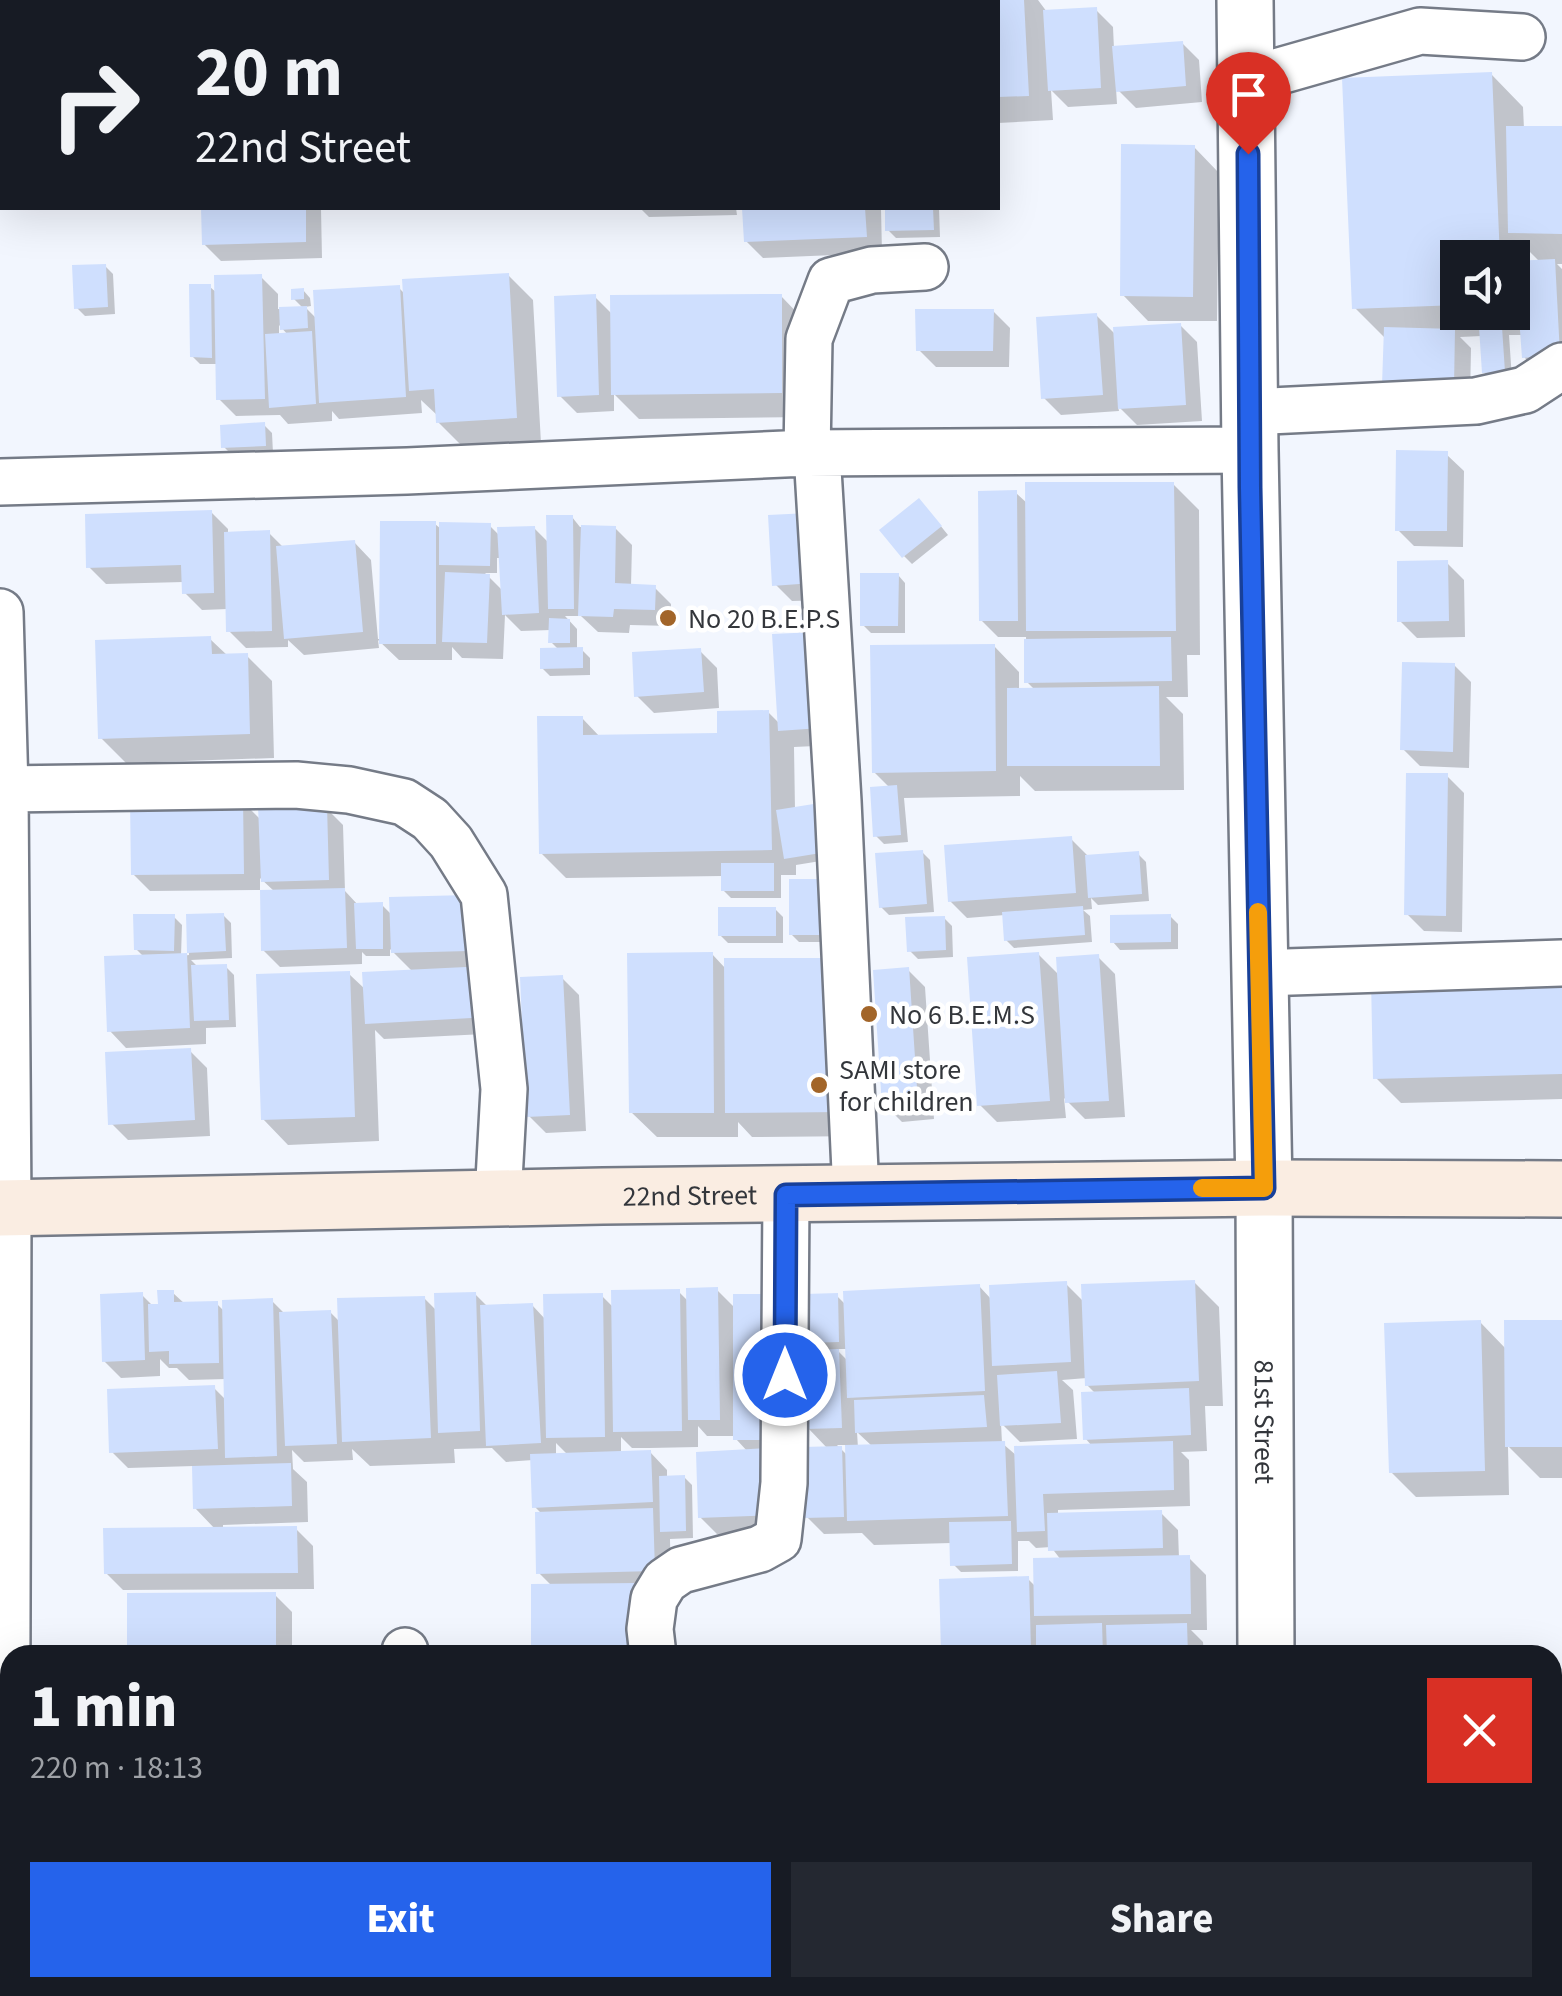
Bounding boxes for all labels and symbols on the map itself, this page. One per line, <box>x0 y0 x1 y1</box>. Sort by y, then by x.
pin <box>1206 52 1291 155</box>
place label: No 20 B.E.P.S <box>688 599 840 639</box>
marker: No 20 B.E.P.S <box>657 607 679 629</box>
place label: No 6 B.E.M.S <box>889 995 1035 1035</box>
marker: No 6 B.E.M.S <box>858 1003 880 1025</box>
place label: SAMI store for children <box>839 1050 974 1122</box>
marker: SAMI store for children <box>808 1074 830 1096</box>
street label: 22nd Street <box>622 1175 758 1217</box>
position arrow <box>733 1323 837 1427</box>
street label: 81st Street <box>1244 1360 1284 1485</box>

